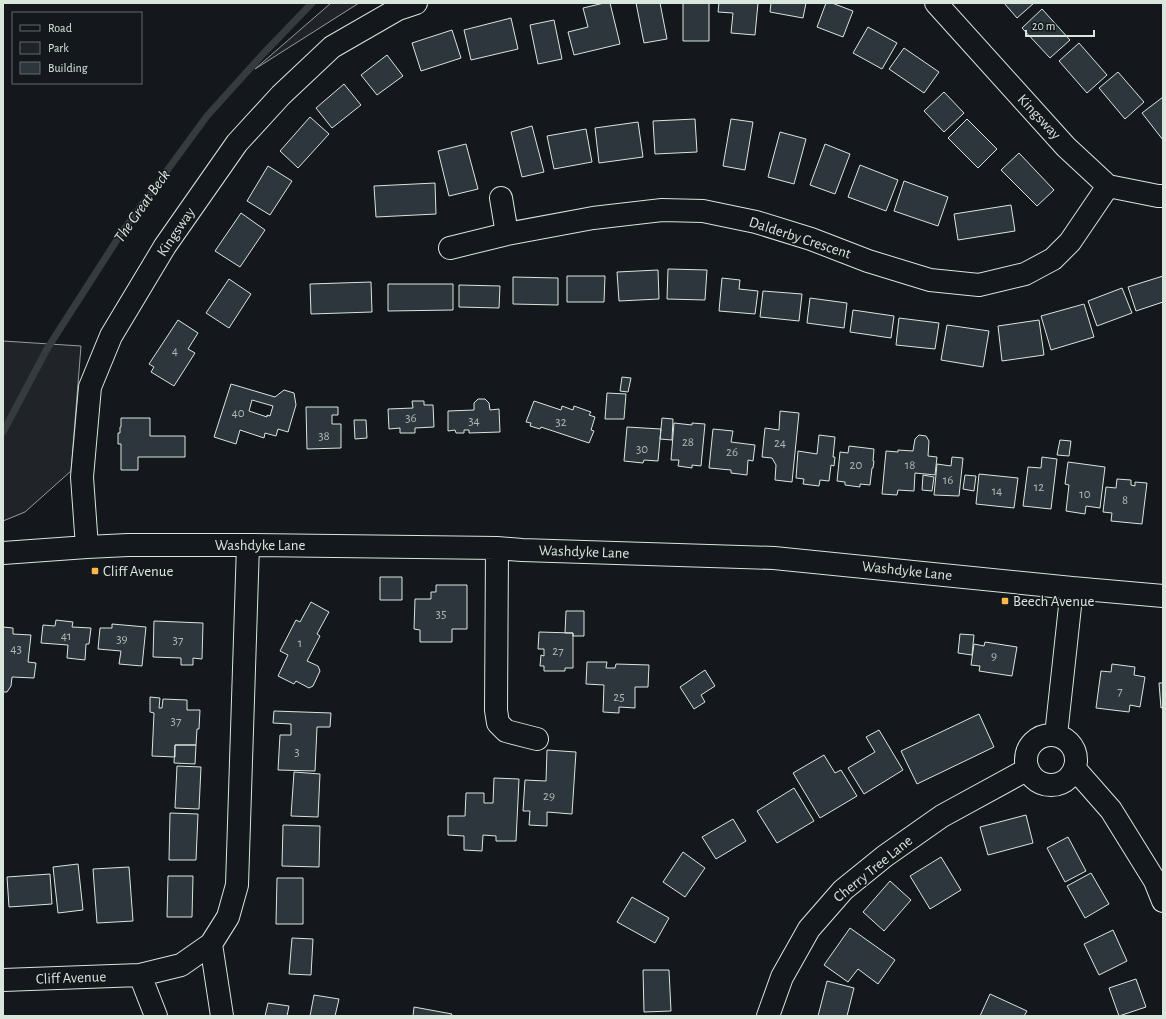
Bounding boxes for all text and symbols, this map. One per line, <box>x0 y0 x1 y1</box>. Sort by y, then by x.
legend <box>12 12 142 84</box>
scale bar <box>1026 12 1094 38</box>
text: 20 m <box>1032 20 1055 32</box>
text: Road <box>48 22 72 34</box>
text: Park <box>48 42 69 54</box>
text: Building <box>48 62 88 74</box>
street label: Kingsway <box>1015 92 1064 143</box>
water label: The Great Beck <box>111 167 173 245</box>
street label: Kingsway <box>154 204 198 259</box>
street label: Dalderby Crescent <box>747 214 853 262</box>
house number: 4 <box>172 345 178 358</box>
house number: 40 <box>231 407 245 420</box>
house number: 36 <box>405 412 417 425</box>
house number: 34 <box>468 415 480 428</box>
house number: 32 <box>555 416 567 429</box>
house number: 38 <box>318 430 330 443</box>
house number: 28 <box>682 436 694 449</box>
house number: 24 <box>774 437 786 450</box>
house number: 30 <box>636 443 648 456</box>
house number: 26 <box>726 446 738 459</box>
house number: 20 <box>850 459 863 472</box>
house number: 18 <box>905 459 915 472</box>
house number: 16 <box>943 474 953 487</box>
house number: 12 <box>1034 481 1044 494</box>
house number: 14 <box>992 485 1002 498</box>
house number: 10 <box>1079 488 1091 501</box>
house number: 8 <box>1122 494 1128 507</box>
street label: Washdyke Lane <box>215 538 305 553</box>
street label: Washdyke Lane <box>538 543 630 561</box>
street label: Washdyke Lane <box>861 559 953 583</box>
place label: Cliff Avenue <box>103 564 173 579</box>
marker: Cliff Avenue <box>90 566 100 576</box>
place label: Beech Avenue <box>1013 594 1095 609</box>
marker: Beech Avenue <box>1000 596 1010 606</box>
house number: 35 <box>436 608 446 621</box>
house number: 41 <box>61 630 71 643</box>
house number: 39 <box>116 633 128 646</box>
house number: 37 <box>173 634 184 647</box>
house number: 1 <box>298 637 302 650</box>
house number: 43 <box>10 643 22 656</box>
house number: 27 <box>552 645 564 658</box>
house number: 9 <box>991 650 997 663</box>
house number: 7 <box>1117 685 1123 698</box>
house number: 25 <box>613 691 625 704</box>
house number: 37 <box>171 715 182 728</box>
house number: 3 <box>294 746 300 759</box>
house number: 29 <box>543 790 555 803</box>
street label: Cherry Tree Lane <box>831 833 915 905</box>
street label: Cliff Avenue <box>36 969 107 987</box>

